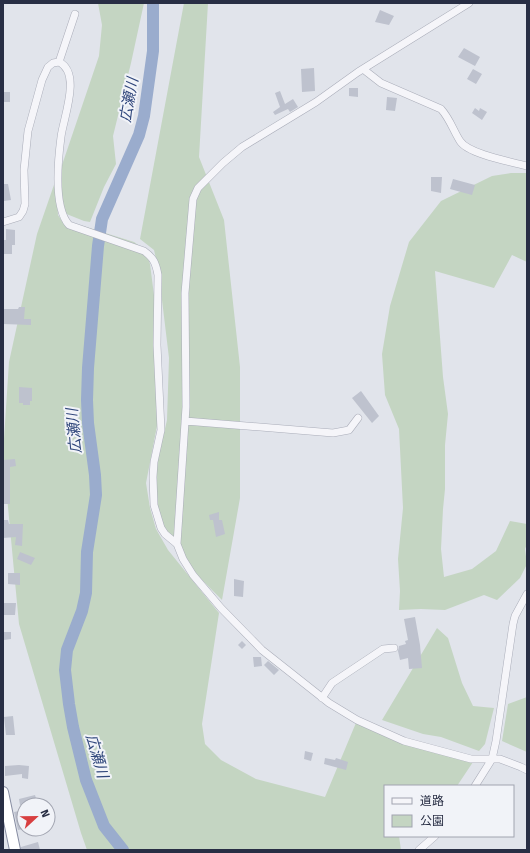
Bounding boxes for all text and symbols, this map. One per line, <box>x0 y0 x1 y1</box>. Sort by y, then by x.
water label: 広瀬川 <box>116 74 142 124</box>
water label: 広瀬川 <box>63 406 85 454</box>
water label: 広瀬川 <box>82 732 112 782</box>
legend <box>384 785 514 837</box>
text: 道路 <box>420 794 444 808</box>
north arrow <box>16 797 56 837</box>
text: N <box>37 808 52 819</box>
text: 公園 <box>420 814 444 828</box>

